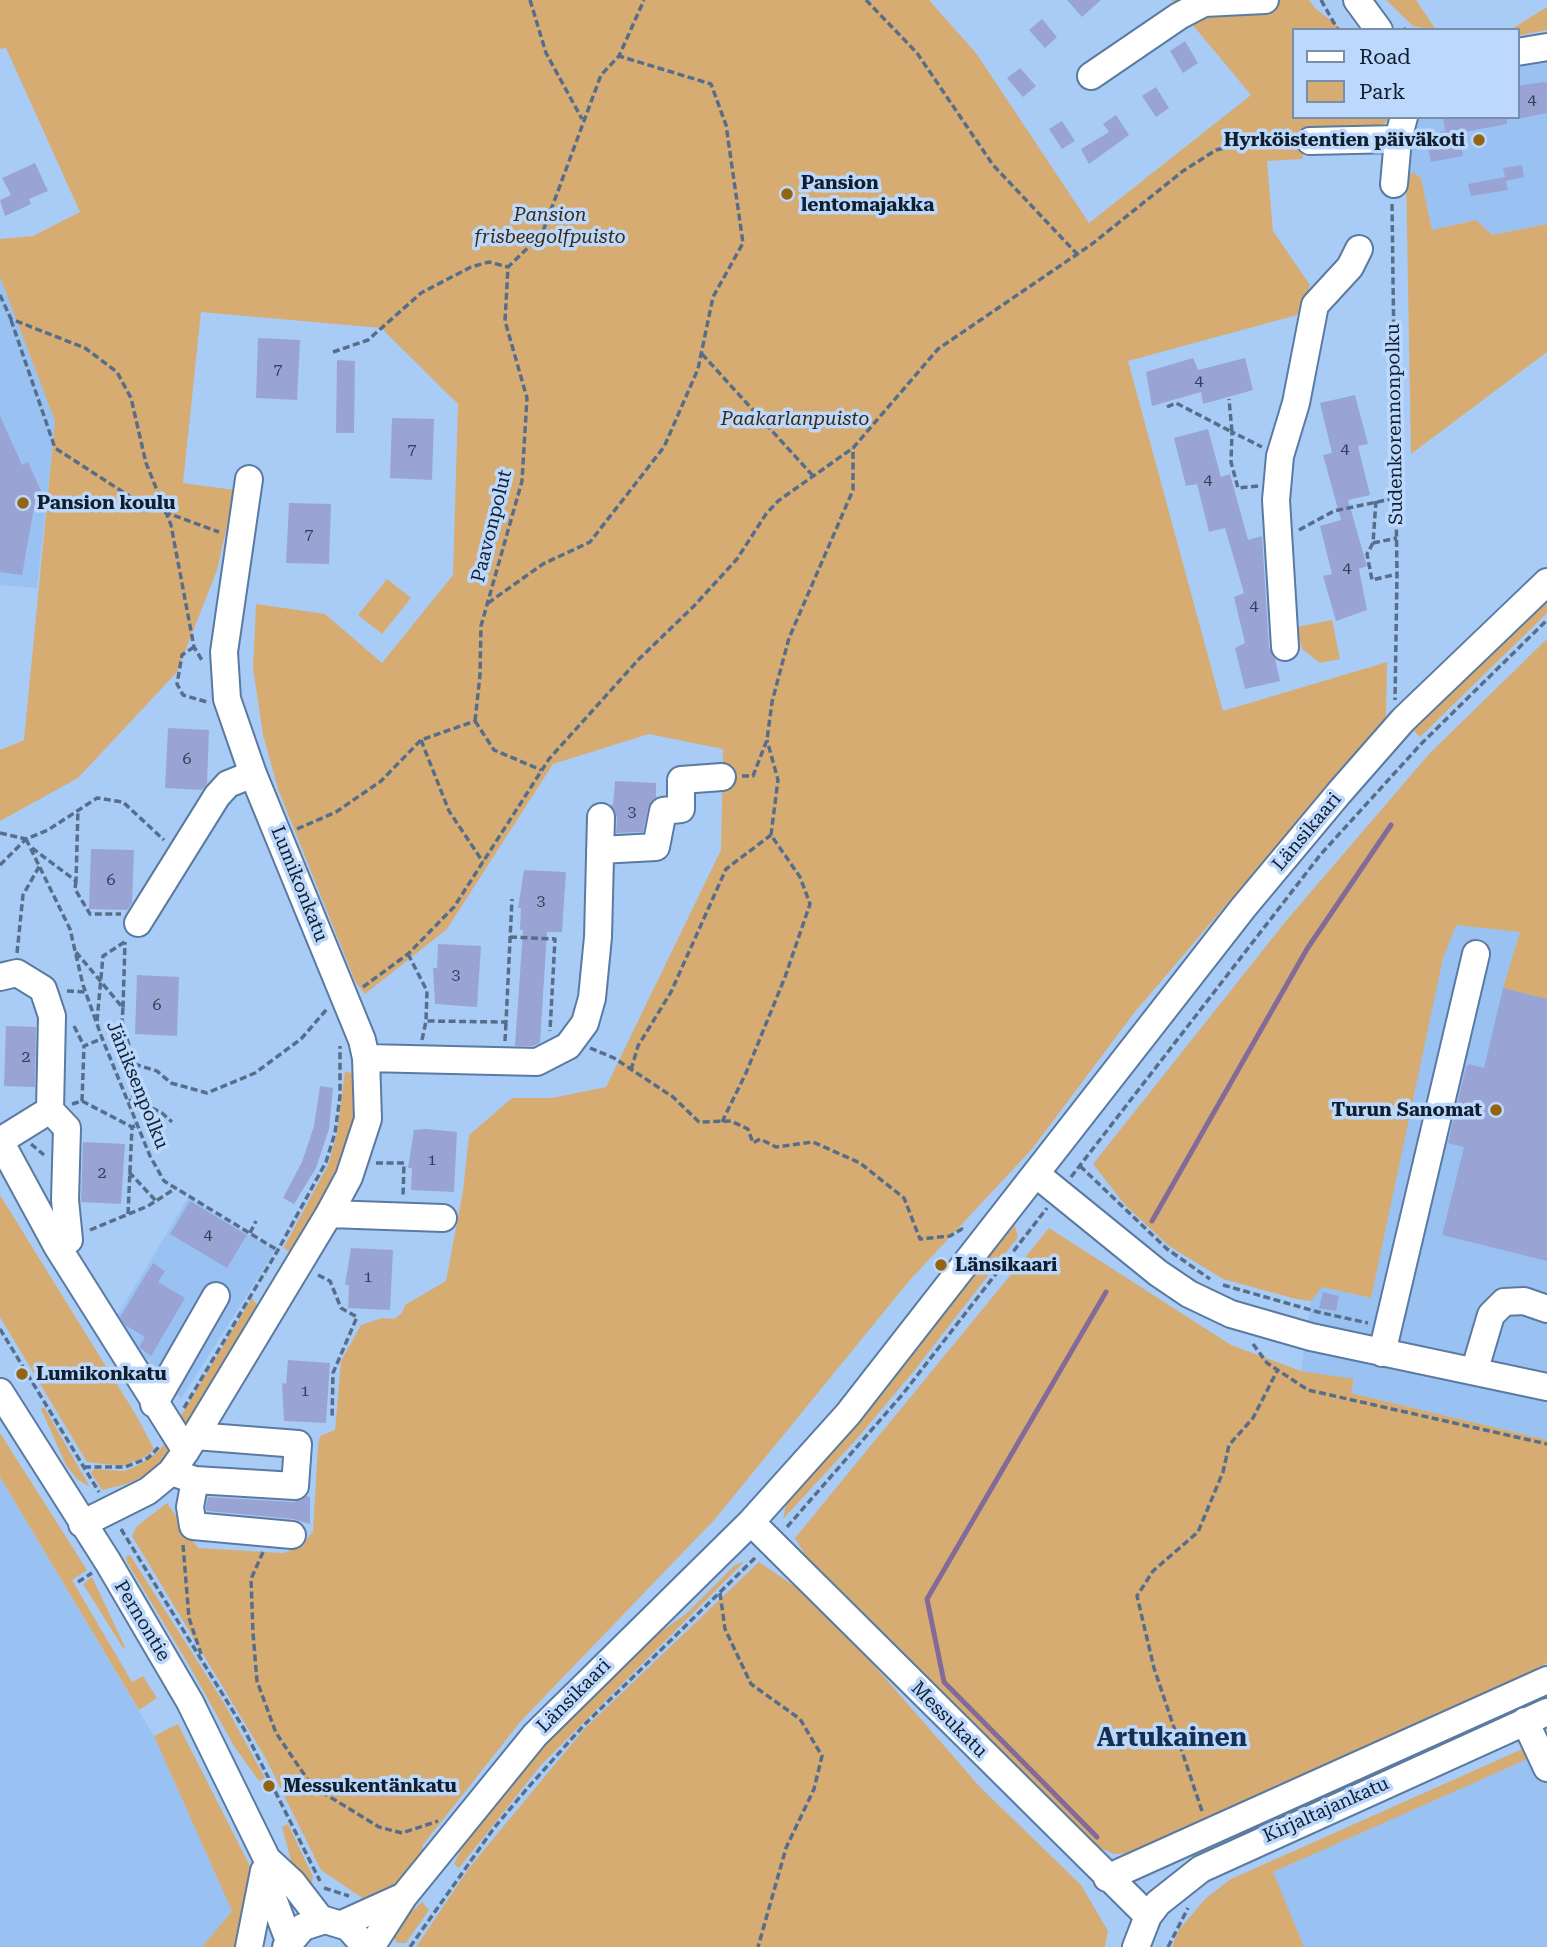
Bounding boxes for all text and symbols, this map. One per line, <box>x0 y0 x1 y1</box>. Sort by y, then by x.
legend <box>1292 28 1519 119</box>
text: Road <box>1359 45 1411 69</box>
text: Park <box>1359 80 1405 104</box>
house number: 4 <box>1528 90 1536 110</box>
place label: Hyrköistentien päiväkoti <box>1224 129 1465 151</box>
marker: Hyrköistentien päiväkoti <box>1471 132 1487 148</box>
place label: Pansion lentomajakka <box>801 172 934 216</box>
marker: Pansion lentomajakka <box>779 186 795 202</box>
park label: Pansion frisbeegolfpuisto <box>474 204 626 248</box>
street label: Sudenkorennonpolku <box>1382 323 1408 525</box>
house number: 7 <box>274 359 282 379</box>
house number: 4 <box>1195 371 1203 391</box>
park label: Paakarlanpuisto <box>721 408 869 430</box>
house number: 7 <box>408 439 416 459</box>
house number: 4 <box>1341 439 1349 459</box>
street label: Paavonpolut <box>467 467 517 585</box>
house number: 4 <box>1204 470 1212 490</box>
place label: Pansion koulu <box>37 492 175 514</box>
marker: Pansion koulu <box>15 495 31 511</box>
house number: 7 <box>305 524 313 544</box>
house number: 4 <box>1343 558 1351 578</box>
house number: 4 <box>1250 596 1258 616</box>
house number: 6 <box>183 749 191 769</box>
street label: Länsikaari <box>1268 788 1346 876</box>
house number: 3 <box>628 802 636 822</box>
street label: Lumikonkatu <box>265 823 333 945</box>
house number: 6 <box>107 870 115 890</box>
house number: 3 <box>537 891 545 911</box>
house number: 3 <box>452 965 460 985</box>
house number: 6 <box>153 995 161 1015</box>
street label: Jäniksenpolku <box>101 1018 173 1152</box>
house number: 2 <box>22 1047 30 1067</box>
place label: Turun Sanomat <box>1332 1099 1482 1121</box>
marker: Turun Sanomat <box>1488 1102 1504 1118</box>
house number: 1 <box>428 1150 436 1170</box>
house number: 2 <box>98 1163 106 1183</box>
house number: 4 <box>204 1225 212 1245</box>
place label: Länsikaari <box>955 1254 1057 1276</box>
marker: Länsikaari <box>933 1257 949 1273</box>
house number: 1 <box>364 1267 372 1287</box>
place label: Lumikonkatu <box>36 1363 167 1385</box>
marker: Lumikonkatu <box>14 1366 30 1382</box>
house number: 1 <box>301 1381 309 1401</box>
street label: Pernontie <box>109 1577 175 1665</box>
street label: Länsikaari <box>532 1654 616 1738</box>
street label: Messukatu <box>906 1677 992 1763</box>
district label: Artukainen <box>1097 1722 1247 1754</box>
street label: Kirjaltajankatu <box>1260 1772 1392 1848</box>
place label: Messukentänkatu <box>283 1775 457 1797</box>
marker: Messukentänkatu <box>261 1778 277 1794</box>

